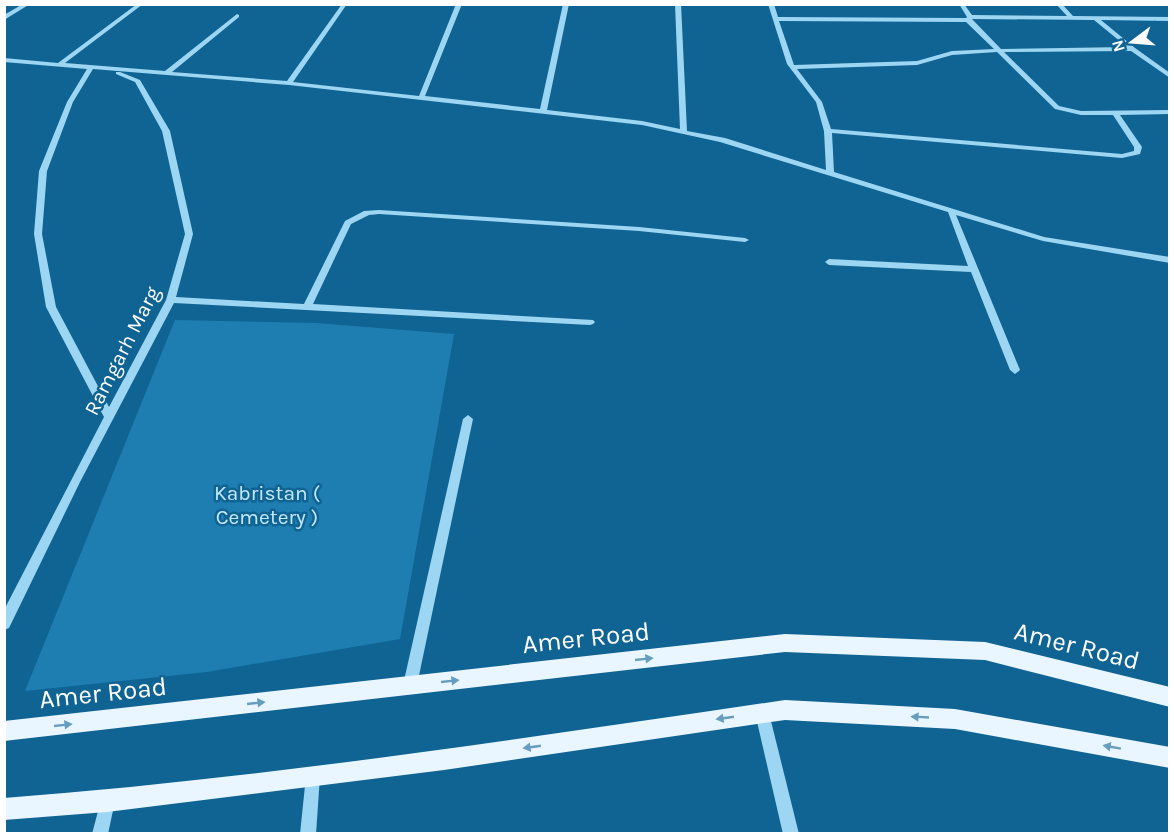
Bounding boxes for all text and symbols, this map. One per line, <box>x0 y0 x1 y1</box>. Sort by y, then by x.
north arrow <box>1102 12 1162 72</box>
text: N <box>1107 38 1129 54</box>
street label: Ramgarh Marg <box>79 283 165 419</box>
park label: Kabristan ( Cemetery ) <box>214 481 320 529</box>
street label: Amer Road <box>1011 615 1143 677</box>
street label: Amer Road <box>521 616 651 660</box>
one-way arrow <box>635 654 654 664</box>
street label: Amer Road <box>38 671 168 715</box>
one-way arrow <box>441 676 460 686</box>
one-way arrow <box>247 698 266 707</box>
one-way arrow <box>910 713 929 722</box>
one-way arrow <box>716 714 735 723</box>
one-way arrow <box>53 720 72 729</box>
one-way arrow <box>523 742 542 751</box>
one-way arrow <box>1102 743 1121 752</box>

